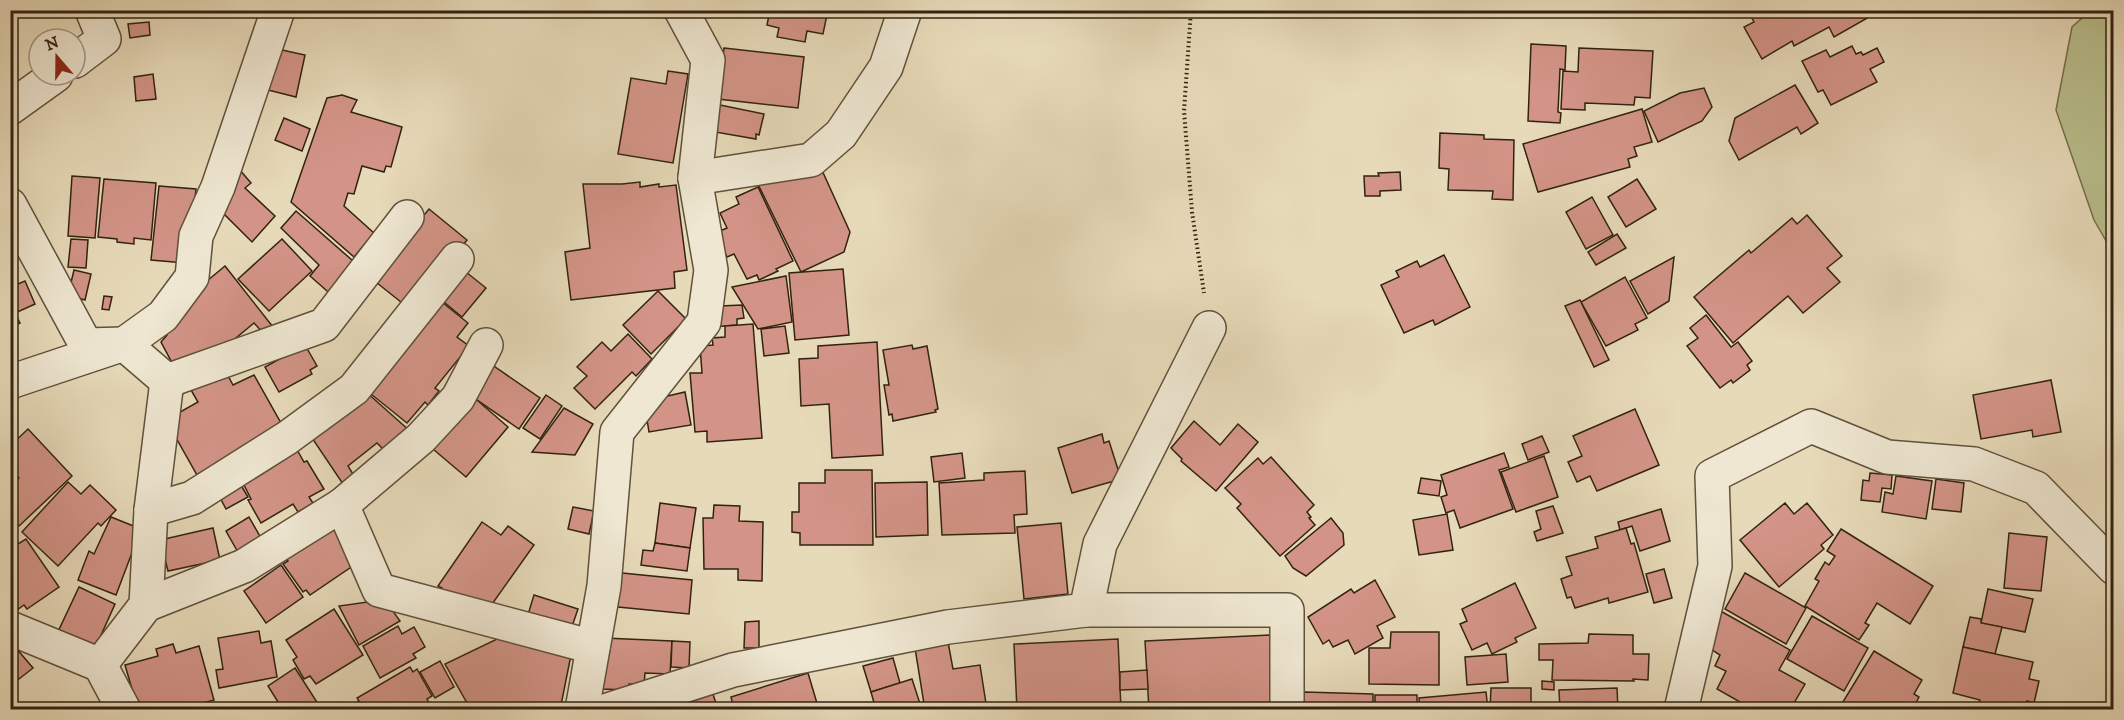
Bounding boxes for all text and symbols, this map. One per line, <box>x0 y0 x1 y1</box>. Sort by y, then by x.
north arrow <box>27 27 87 87</box>
text: N <box>43 32 62 55</box>

